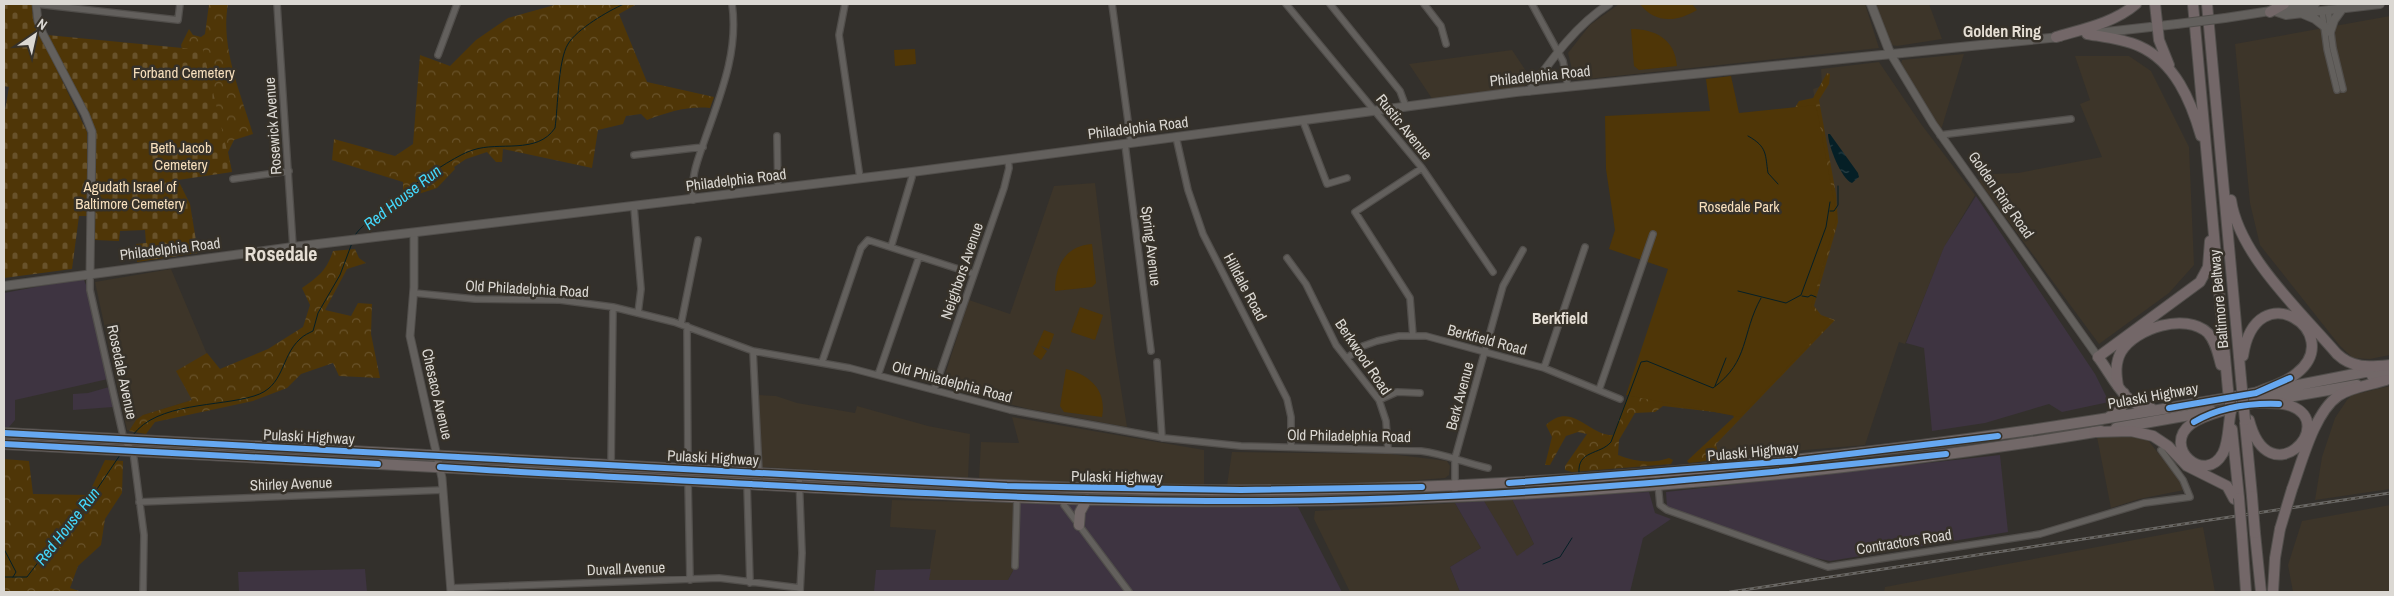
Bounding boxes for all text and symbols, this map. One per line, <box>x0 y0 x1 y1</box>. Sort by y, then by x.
north arrow <box>10 10 60 60</box>
text: N <box>34 14 51 34</box>
district label: Golden Ring <box>1963 20 2041 42</box>
street label: Philadelphia Road <box>1489 60 1591 91</box>
park label: Forband Cemetery <box>133 62 236 83</box>
street label: Rosewick Avenue <box>259 76 286 175</box>
street label: Rustic Avenue <box>1371 89 1438 164</box>
street label: Philadelphia Road <box>1086 111 1189 144</box>
park label: Beth Jacob Cemetery <box>150 137 212 175</box>
street label: Golden Ring Road <box>1964 147 2039 242</box>
water label: Red House Run <box>358 160 446 234</box>
street label: Philadelphia Road <box>684 163 787 196</box>
park label: Agudath Israel of Baltimore Cemetery <box>75 176 186 214</box>
park label: Rosedale Park <box>1699 196 1780 217</box>
street label: Spring Avenue <box>1136 205 1167 287</box>
street label: Neighbors Avenue <box>935 220 988 322</box>
street label: Philadelphia Road <box>118 232 221 265</box>
district label: Rosedale <box>245 240 317 267</box>
street label: Baltimore Beltway <box>2204 248 2233 349</box>
street label: Hilldale Road <box>1219 249 1272 324</box>
street label: Old Philadelphia Road <box>465 275 589 302</box>
district label: Berkfield <box>1532 307 1588 329</box>
street label: Berkwood Road <box>1330 315 1397 399</box>
street label: Berkfield Road <box>1445 319 1529 360</box>
street label: Rosedale Avenue <box>102 323 143 421</box>
street label: Chesaco Avenue <box>417 346 458 442</box>
street label: Old Philadelphia Road <box>890 355 1015 408</box>
street label: Berk Avenue <box>1440 359 1479 432</box>
street label: Pulaski Highway <box>2106 377 2201 414</box>
street label: Pulaski Highway <box>263 424 356 449</box>
street label: Old Philadelphia Road <box>1287 424 1411 447</box>
street label: Pulaski Highway <box>1706 437 1800 466</box>
street label: Pulaski Highway <box>667 445 760 470</box>
street label: Pulaski Highway <box>1071 465 1164 488</box>
street label: Shirley Avenue <box>249 472 333 495</box>
water label: Red House Run <box>30 482 104 570</box>
street label: Contractors Road <box>1855 524 1953 559</box>
street label: Duvall Avenue <box>586 557 666 580</box>

